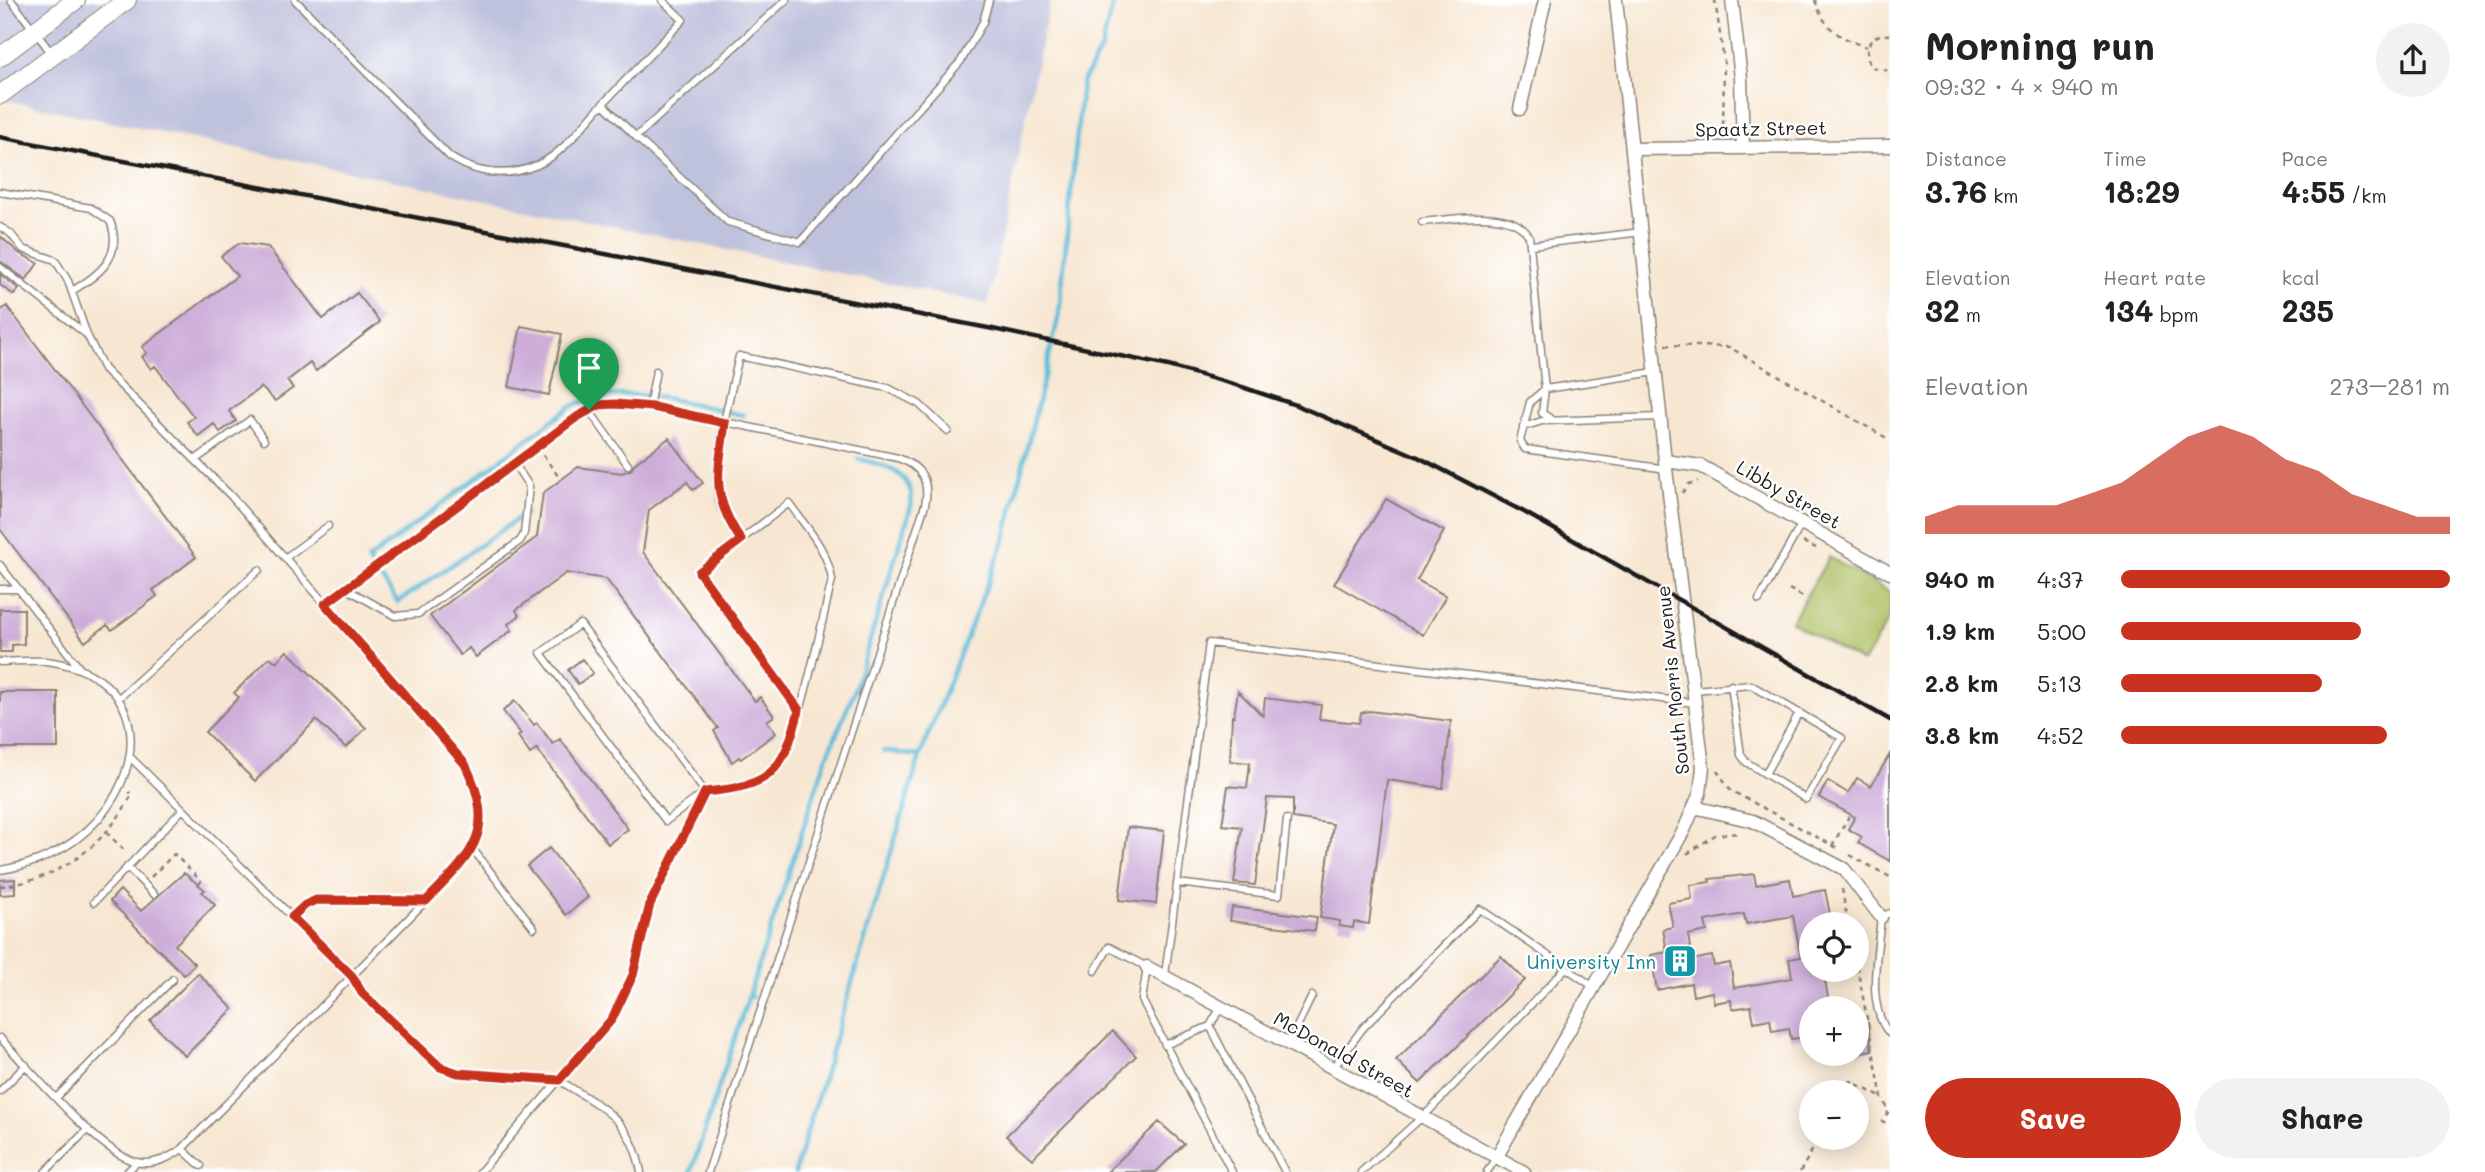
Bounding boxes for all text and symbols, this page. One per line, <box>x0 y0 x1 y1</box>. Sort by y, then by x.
text: Morning run <box>1925 20 2155 70</box>
button: share <box>2376 23 2450 97</box>
text: 09:32 · 4 × 940 m <box>1925 71 2119 101</box>
street label: Spaatz Street <box>1695 114 1827 142</box>
text: Distance <box>1925 146 2007 171</box>
text: Time <box>2103 146 2147 171</box>
text: Pace <box>2282 146 2328 171</box>
text: 3.76 <box>1925 171 1987 211</box>
text: 18:29 <box>2103 171 2180 211</box>
text: 4:55 <box>2282 171 2345 211</box>
text: km <box>1987 183 2018 208</box>
text: /km <box>2345 183 2387 208</box>
text: Elevation <box>1925 265 2010 290</box>
text: Heart rate <box>2103 265 2206 290</box>
text: kcal <box>2282 265 2320 290</box>
text: 32 <box>1925 290 1960 330</box>
text: 134 <box>2103 290 2154 330</box>
text: 235 <box>2282 290 2334 330</box>
text: m <box>1960 302 1981 327</box>
text: bpm <box>2154 302 2199 327</box>
pin <box>559 338 619 410</box>
icon: arrive <box>570 349 608 387</box>
text: Elevation <box>1925 371 2028 401</box>
text: 273–281 m <box>2329 371 2450 401</box>
street label: Libby Street <box>1732 454 1846 534</box>
text: 940 m <box>1925 564 1995 594</box>
text: 4:37 <box>2037 564 2084 594</box>
street label: South Morris Avenue <box>1650 584 1694 776</box>
text: 1.9 km <box>1925 616 1995 646</box>
text: 5:00 <box>2037 616 2086 646</box>
text: 2.8 km <box>1925 668 1998 698</box>
text: 5:13 <box>2037 668 2081 698</box>
text: 3.8 km <box>1925 720 1999 750</box>
text: 4:52 <box>2037 720 2084 750</box>
map controls <box>1799 912 1869 1150</box>
button: locate <box>1799 912 1869 982</box>
building icon: University Inn <box>1661 942 1699 980</box>
place label: University Inn <box>1527 949 1656 974</box>
button: + <box>1799 996 1869 1066</box>
street label: McDonald Street <box>1270 1005 1418 1103</box>
button: Save <box>1925 1078 2181 1158</box>
button: Share <box>2195 1078 2450 1158</box>
button: − <box>1799 1080 1869 1150</box>

